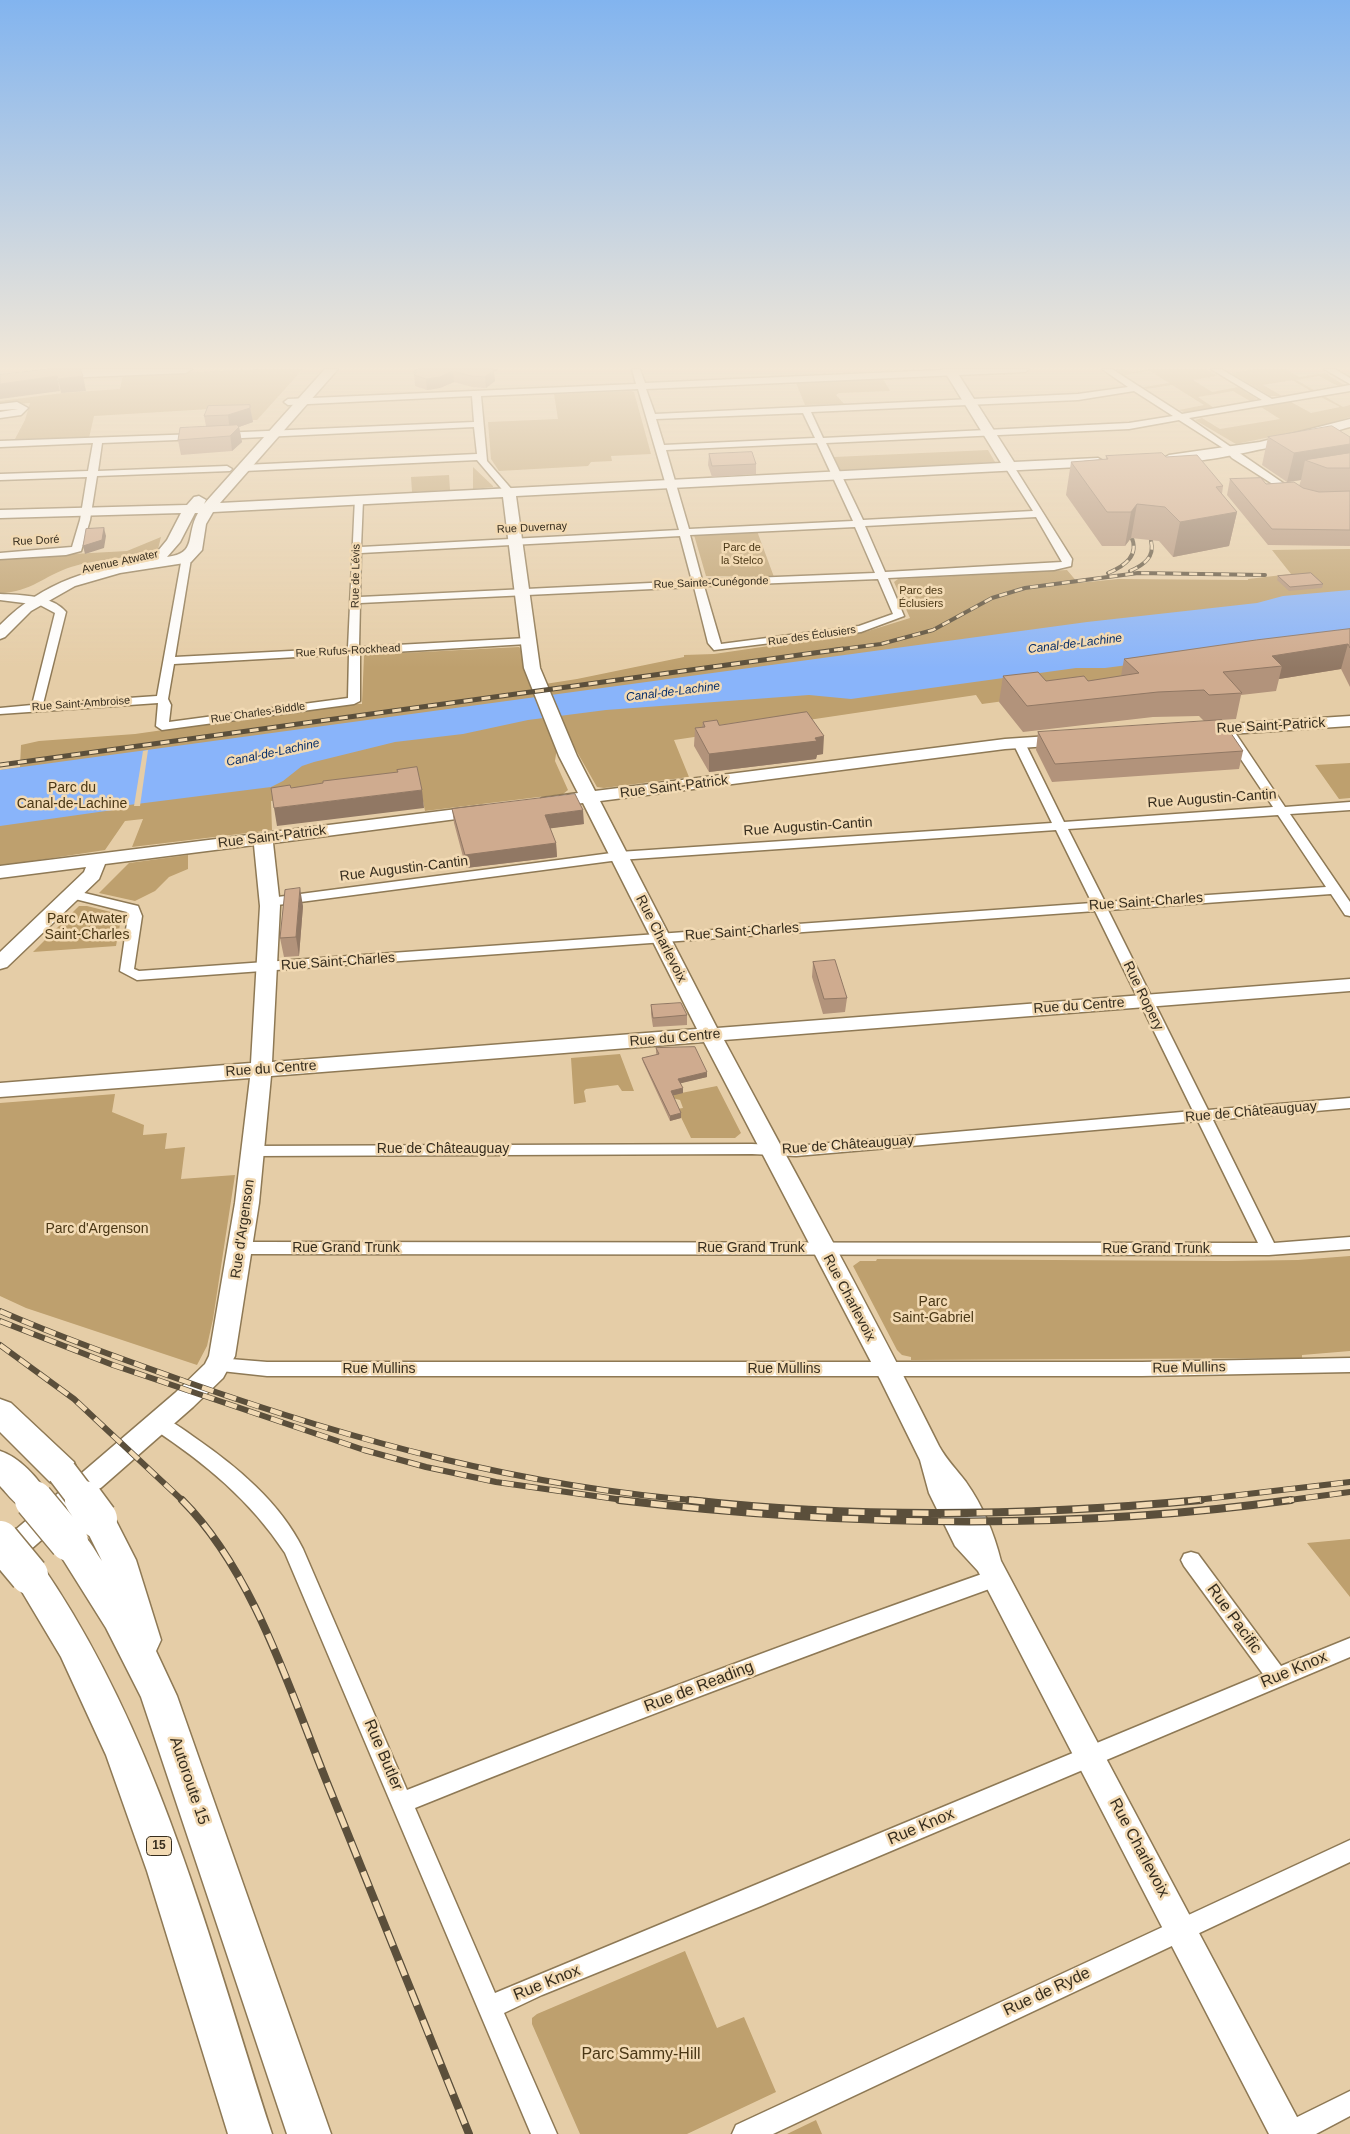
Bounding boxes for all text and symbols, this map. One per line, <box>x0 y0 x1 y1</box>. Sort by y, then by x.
street label: Rue Duvernay <box>497 520 567 536</box>
street label: Rue Doré <box>12 533 60 549</box>
park label: Parc de la Stelco <box>721 541 763 567</box>
street label: Rue de Lévis <box>349 544 363 608</box>
street label: Avenue Atwater <box>81 547 159 577</box>
street label: Rue Sainte-Cunégonde <box>653 574 769 592</box>
park label: Parc des Éclusiers <box>899 584 943 610</box>
street label: Rue des Éclusiers <box>767 623 857 649</box>
water label: Canal-de-Lachine <box>1027 631 1123 657</box>
street label: Rue Rufus-Rockhead <box>295 642 401 660</box>
water label: Canal-de-Lachine <box>625 679 721 705</box>
street label: Rue Saint-Ambroise <box>31 694 131 714</box>
street label: Rue Charles-Biddle <box>210 700 306 726</box>
street label: Rue Saint-Patrick <box>1216 715 1326 737</box>
water label: Canal-de-Lachine <box>225 736 321 770</box>
street label: Rue Saint-Patrick <box>619 772 729 802</box>
park label: Parc du Canal-de-Lachine <box>17 780 127 812</box>
street label: Rue Augustin-Cantin <box>1147 786 1277 812</box>
street label: Rue Augustin-Cantin <box>743 814 873 840</box>
street label: Rue Saint-Patrick <box>217 822 327 852</box>
street label: Rue Augustin-Cantin <box>339 853 469 885</box>
street label: Rue Saint-Charles <box>1088 890 1204 914</box>
street label: Rue Charlevoix <box>632 893 690 985</box>
park label: Parc Atwater Saint-Charles <box>45 911 129 944</box>
street label: Rue Saint-Charles <box>684 920 800 944</box>
street label: Rue Saint-Charles <box>280 950 396 974</box>
street label: Rue Ropery <box>1119 959 1167 1033</box>
street label: Rue du Centre <box>1033 994 1125 1018</box>
street label: Rue du Centre <box>629 1026 721 1050</box>
street label: Rue du Centre <box>225 1057 317 1081</box>
street label: Rue de Châteauguay <box>1184 1098 1318 1126</box>
street label: Rue de Châteauguay <box>781 1132 915 1158</box>
street label: Rue de Châteauguay <box>377 1141 509 1157</box>
street label: Rue d'Argenson <box>228 1178 258 1280</box>
park label: Parc d'Argenson <box>45 1221 149 1237</box>
street label: Rue Grand Trunk <box>292 1240 400 1256</box>
street label: Rue Grand Trunk <box>697 1240 805 1256</box>
street label: Rue Grand Trunk <box>1102 1241 1210 1257</box>
street label: Rue Charlevoix <box>819 1252 879 1344</box>
park label: Parc Saint-Gabriel <box>892 1294 974 1326</box>
street label: Rue Mullins <box>1152 1359 1226 1377</box>
street label: Rue Mullins <box>342 1361 416 1377</box>
street label: Rue Mullins <box>747 1361 821 1377</box>
street label: Rue Pacific <box>1202 1581 1266 1657</box>
street label: Rue Knox <box>1258 1647 1330 1693</box>
street label: Rue de Reading <box>642 1657 756 1717</box>
street label: Rue Butler <box>359 1716 407 1794</box>
street label: Autoroute 15 <box>165 1735 213 1827</box>
street label: Rue Charlevoix <box>1105 1795 1173 1901</box>
street label: Rue Knox <box>885 1804 957 1850</box>
road number: 15 <box>146 1836 172 1855</box>
street label: Rue Knox <box>511 1961 583 2005</box>
street label: Rue de Ryde <box>1001 1964 1093 2020</box>
park label: Parc Sammy-Hill <box>581 2045 701 2065</box>

